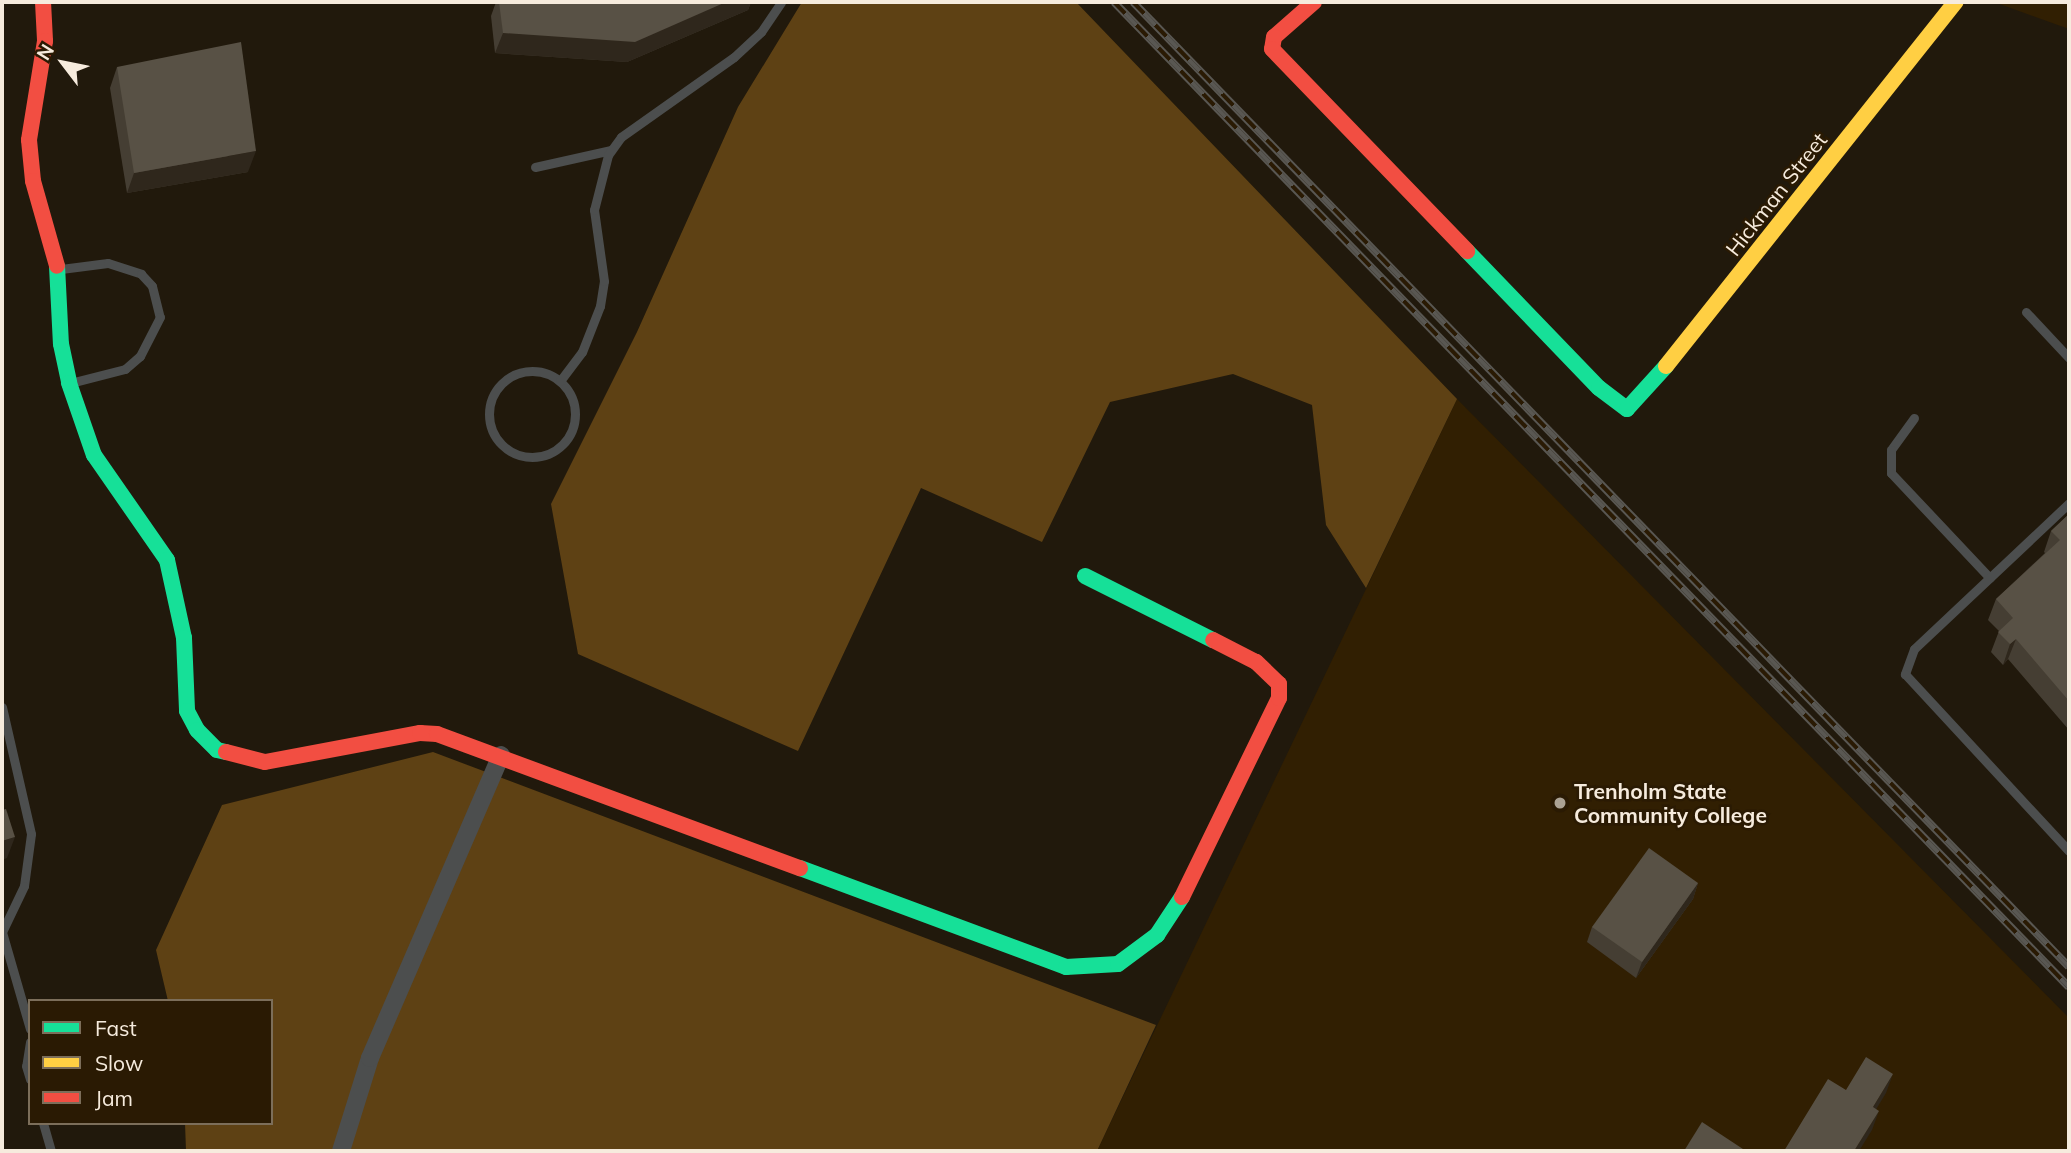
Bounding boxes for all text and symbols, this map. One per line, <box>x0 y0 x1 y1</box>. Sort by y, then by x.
north arrow <box>28 28 98 98</box>
text: N <box>31 39 59 64</box>
street label: Hickman Street <box>1720 127 1832 261</box>
place label: Trenholm State Community College <box>1574 778 1767 828</box>
marker: Trenholm State Community College <box>1552 795 1568 811</box>
legend <box>28 999 273 1125</box>
text: Fast <box>95 1015 137 1041</box>
text: Slow <box>95 1050 143 1076</box>
text: Jam <box>95 1085 133 1111</box>

